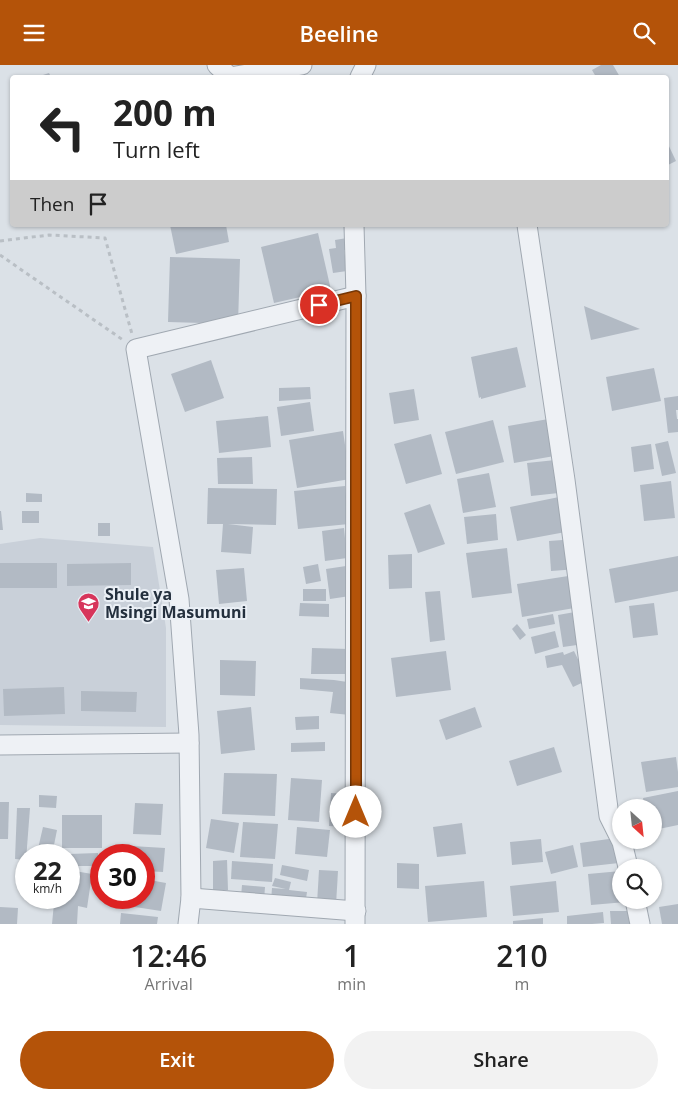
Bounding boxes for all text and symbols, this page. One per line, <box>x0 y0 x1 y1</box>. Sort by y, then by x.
text: Beeline <box>300 18 378 48</box>
icon: menu <box>20 19 48 47</box>
icon: search <box>630 19 658 47</box>
text: 200 m <box>113 89 217 136</box>
icon: left <box>30 95 95 160</box>
text: Turn left <box>113 134 200 164</box>
icon: arrive <box>84 190 112 218</box>
text: Then <box>30 191 74 217</box>
pin <box>298 284 340 326</box>
icon: arrive <box>305 291 333 319</box>
place label: Shule ya Msingi Masumuni <box>105 583 246 623</box>
school or university icon: Shule ya Msingi Masumuni <box>77 591 101 622</box>
position arrow <box>329 785 381 837</box>
north arrow <box>612 799 662 849</box>
map controls <box>612 799 662 909</box>
speed limit sign: 30 <box>90 844 155 909</box>
text: 22 <box>33 853 62 887</box>
button: search <box>612 859 662 909</box>
text: km/h <box>33 880 62 897</box>
text: 12:46 <box>130 935 207 976</box>
text: 1 <box>343 935 360 976</box>
text: 210 <box>496 935 548 976</box>
text: Arrival <box>145 973 193 995</box>
text: min <box>337 973 366 995</box>
text: m <box>515 973 529 995</box>
button: Exit <box>20 1031 334 1089</box>
button: Share <box>344 1031 658 1089</box>

